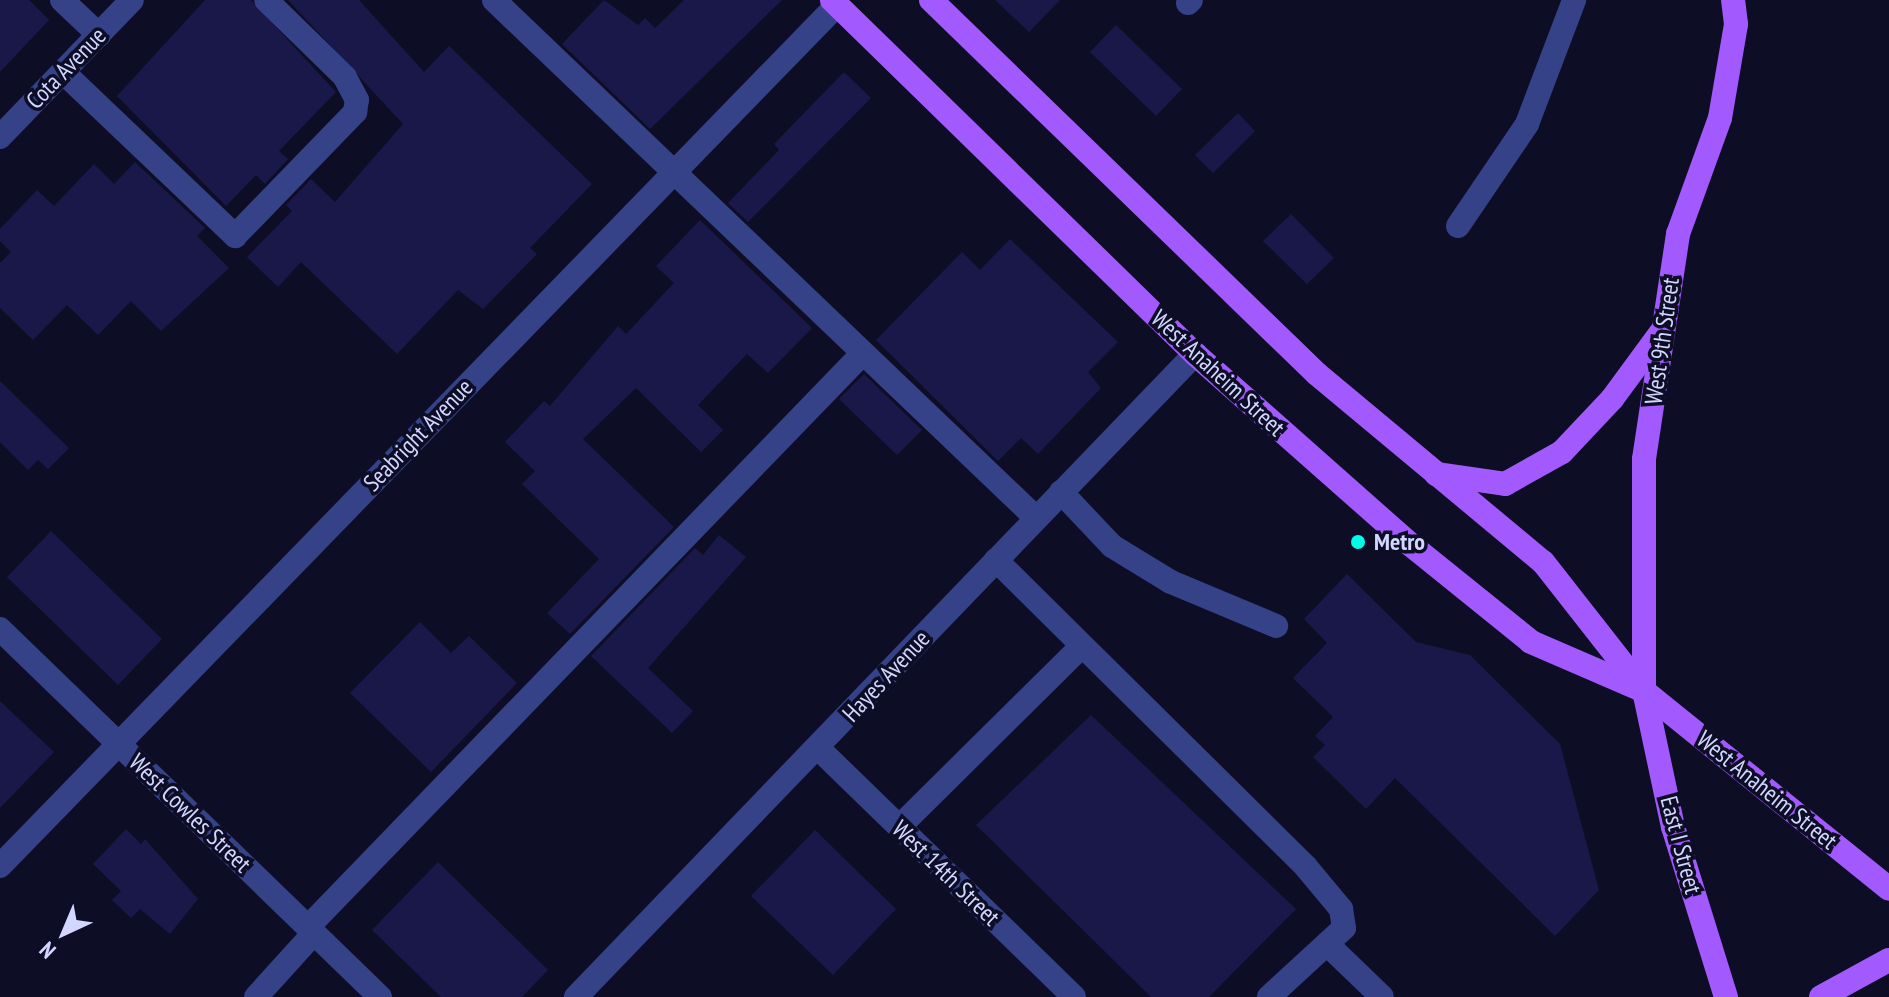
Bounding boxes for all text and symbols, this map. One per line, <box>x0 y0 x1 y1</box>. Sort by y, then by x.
street label: Cota Avenue <box>20 21 112 115</box>
street label: West 9th Street <box>1639 276 1685 406</box>
street label: West Anaheim Street <box>1145 304 1291 442</box>
street label: Seabright Avenue <box>357 373 479 497</box>
place label: Metro <box>1374 528 1425 556</box>
marker: Metro <box>1349 533 1367 551</box>
street label: Hayes Avenue <box>836 624 936 728</box>
street label: West Anaheim Street <box>1691 725 1843 855</box>
street label: West Cowles Street <box>123 748 257 878</box>
street label: East I Street <box>1654 793 1708 897</box>
street label: West 14th Street <box>886 815 1006 931</box>
north arrow <box>24 893 104 973</box>
text: N <box>33 936 61 964</box>

